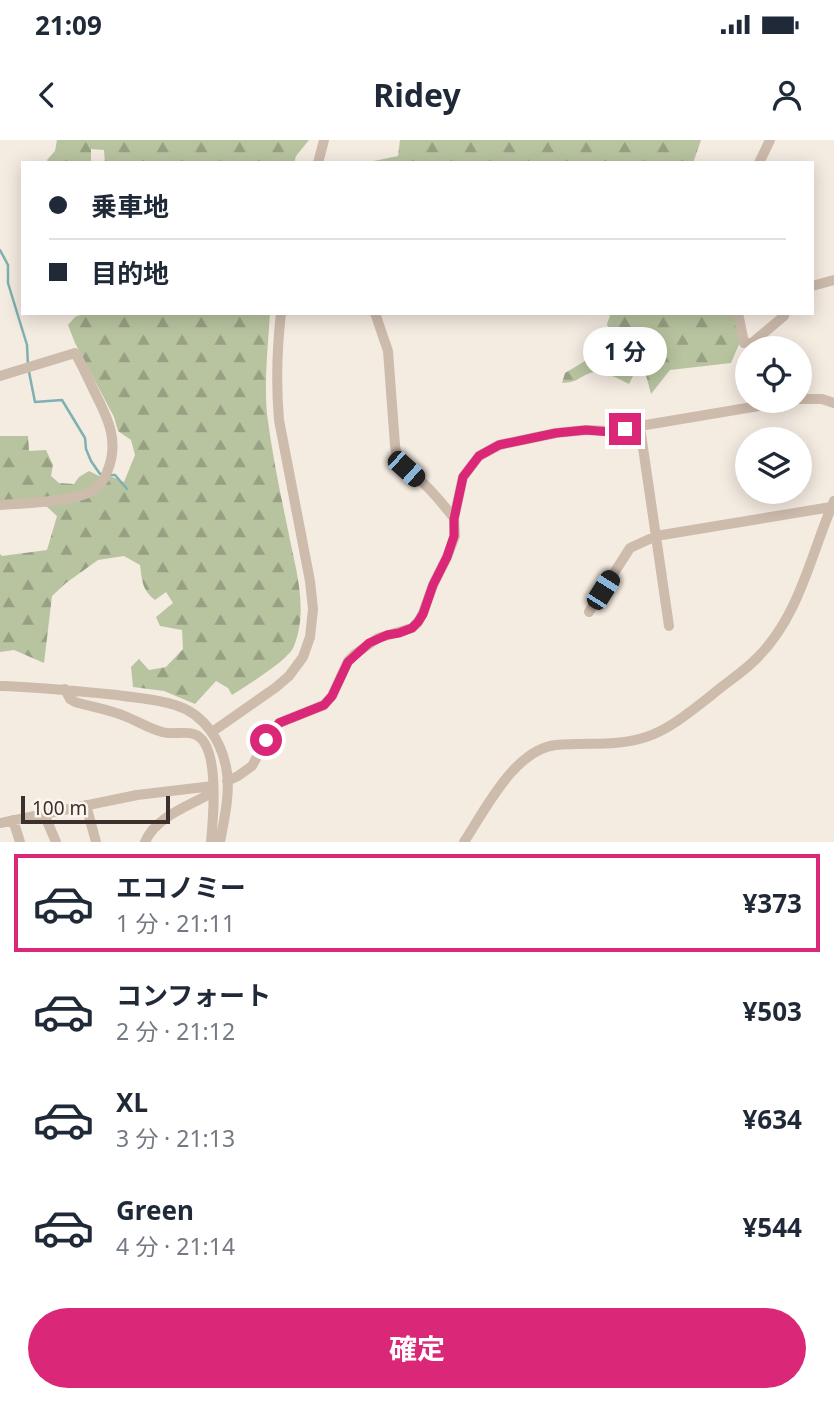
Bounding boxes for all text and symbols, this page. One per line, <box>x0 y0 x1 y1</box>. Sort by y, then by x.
text: 21:09 <box>35 7 102 43</box>
text: Ridey <box>373 73 461 116</box>
icon: back <box>28 76 66 114</box>
icon: person <box>768 76 806 114</box>
text: 乗車地 <box>91 188 169 224</box>
text: 目的地 <box>91 255 169 291</box>
callout: 1 分 <box>583 328 667 376</box>
text: 1 分 <box>604 335 646 367</box>
map controls <box>735 336 812 504</box>
button: locate <box>735 336 812 413</box>
route end <box>609 413 641 445</box>
button: layers <box>735 427 812 504</box>
car <box>384 447 429 491</box>
car <box>583 567 624 613</box>
route start <box>250 724 282 756</box>
scale bar <box>21 793 170 825</box>
text: 100 m <box>32 795 87 821</box>
text: エコノミー <box>116 869 246 905</box>
icon: car <box>32 872 95 935</box>
text: ¥373 <box>743 885 802 921</box>
text: 1 分 · 21:11 <box>116 907 235 939</box>
text: コンフォート <box>116 977 271 1013</box>
icon: car <box>32 980 95 1043</box>
text: ¥503 <box>743 993 802 1029</box>
text: 2 分 · 21:12 <box>116 1015 235 1047</box>
text: XL <box>116 1084 148 1120</box>
icon: car <box>32 1088 95 1151</box>
text: ¥634 <box>743 1101 802 1137</box>
text: 3 分 · 21:13 <box>116 1122 235 1154</box>
text: Green <box>116 1192 194 1228</box>
icon: car <box>32 1196 95 1259</box>
text: ¥544 <box>743 1209 802 1245</box>
text: 4 分 · 21:14 <box>116 1230 235 1262</box>
button: 確定 <box>28 1308 806 1388</box>

